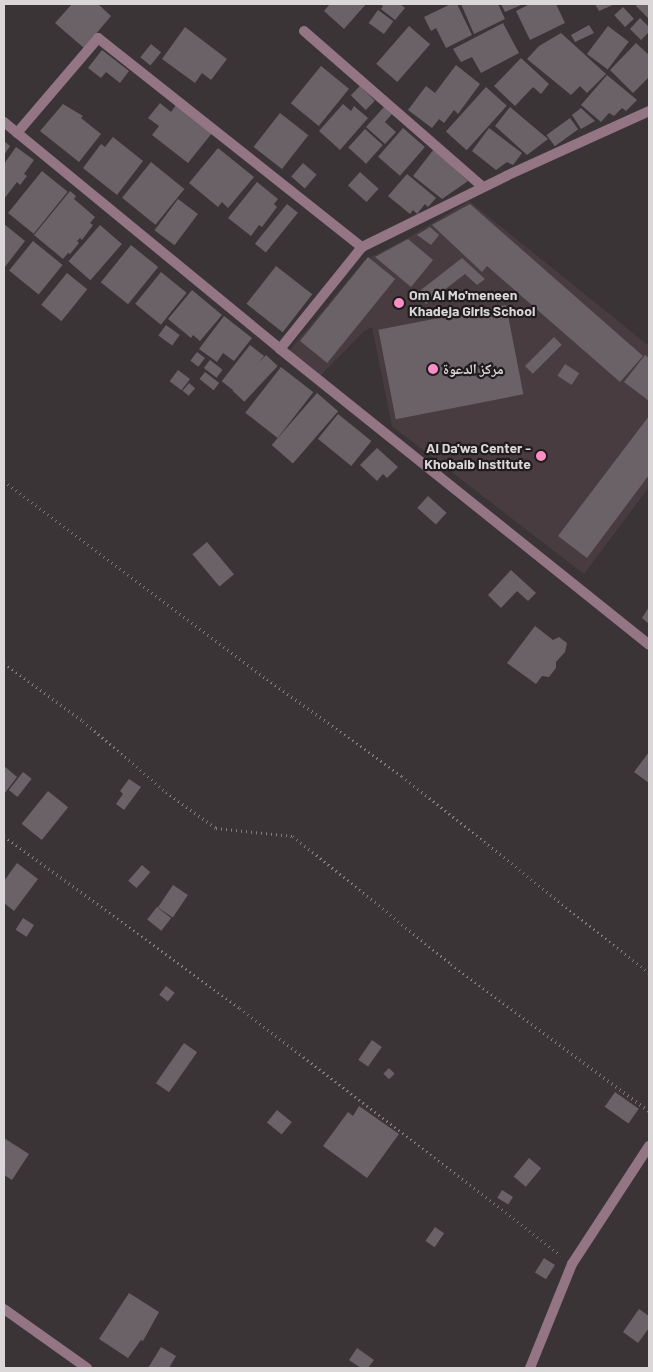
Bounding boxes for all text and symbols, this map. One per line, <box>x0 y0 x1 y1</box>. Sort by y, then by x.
place label: Om Al Mo'meneen Khadeja Girls School <box>409 287 535 320</box>
marker: Om Al Mo'meneen Khadeja Girls School <box>393 297 405 309</box>
place label: مركز الدعوة <box>443 361 504 377</box>
marker: مركز الدعوة <box>427 363 439 375</box>
place label: Al Da'wa Center - Khobaib Institute <box>424 440 531 472</box>
marker: Al Da'wa Center - Khobaib Institute <box>535 450 547 462</box>

